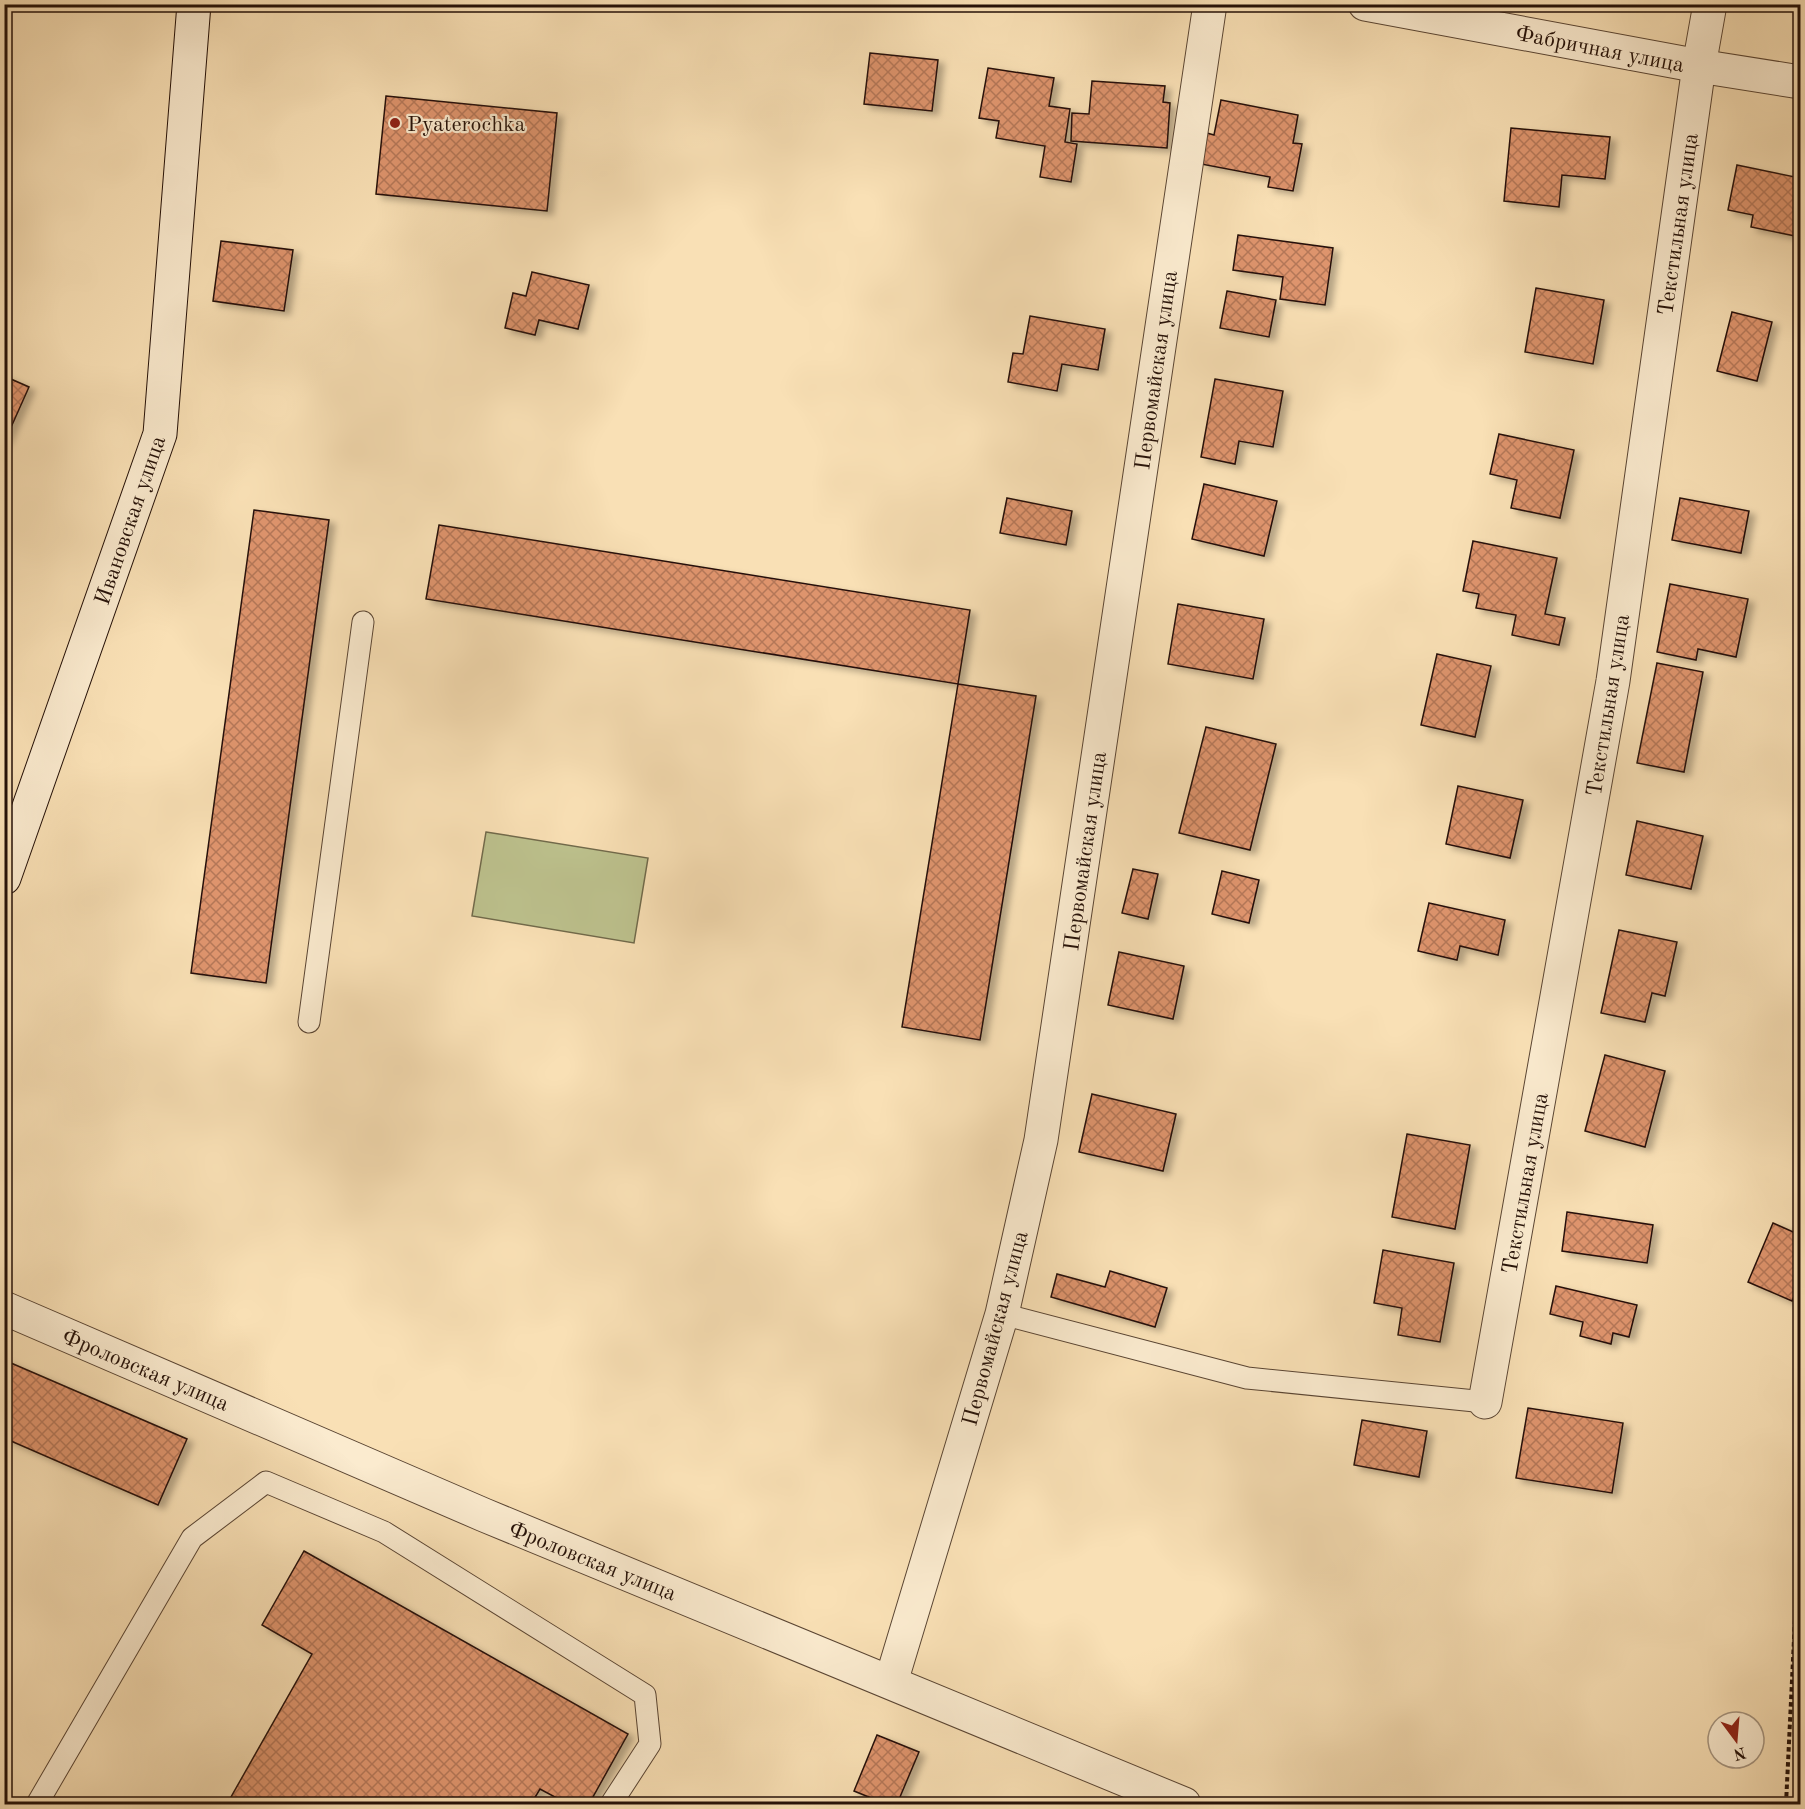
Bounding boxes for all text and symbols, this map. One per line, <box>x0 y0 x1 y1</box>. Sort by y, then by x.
street label: Фабричная улица <box>1513 23 1686 77</box>
place label: Pyaterochka <box>407 114 526 136</box>
marker: Pyaterochka <box>388 116 402 130</box>
street label: Текстильная улица <box>1655 131 1703 317</box>
street label: Первомайская улица <box>1132 269 1182 471</box>
street label: Ивановская улица <box>92 433 170 608</box>
street label: Текстильная улица <box>1584 613 1634 798</box>
street label: Первомайская улица <box>1061 750 1111 952</box>
street label: Текстильная улица <box>1499 1091 1553 1276</box>
street label: Первомайская улица <box>959 1228 1033 1428</box>
street label: Фроловская улица <box>59 1326 232 1416</box>
street label: Фроловская улица <box>505 1518 679 1606</box>
north arrow <box>1706 1710 1766 1770</box>
text: N <box>1731 1743 1748 1762</box>

